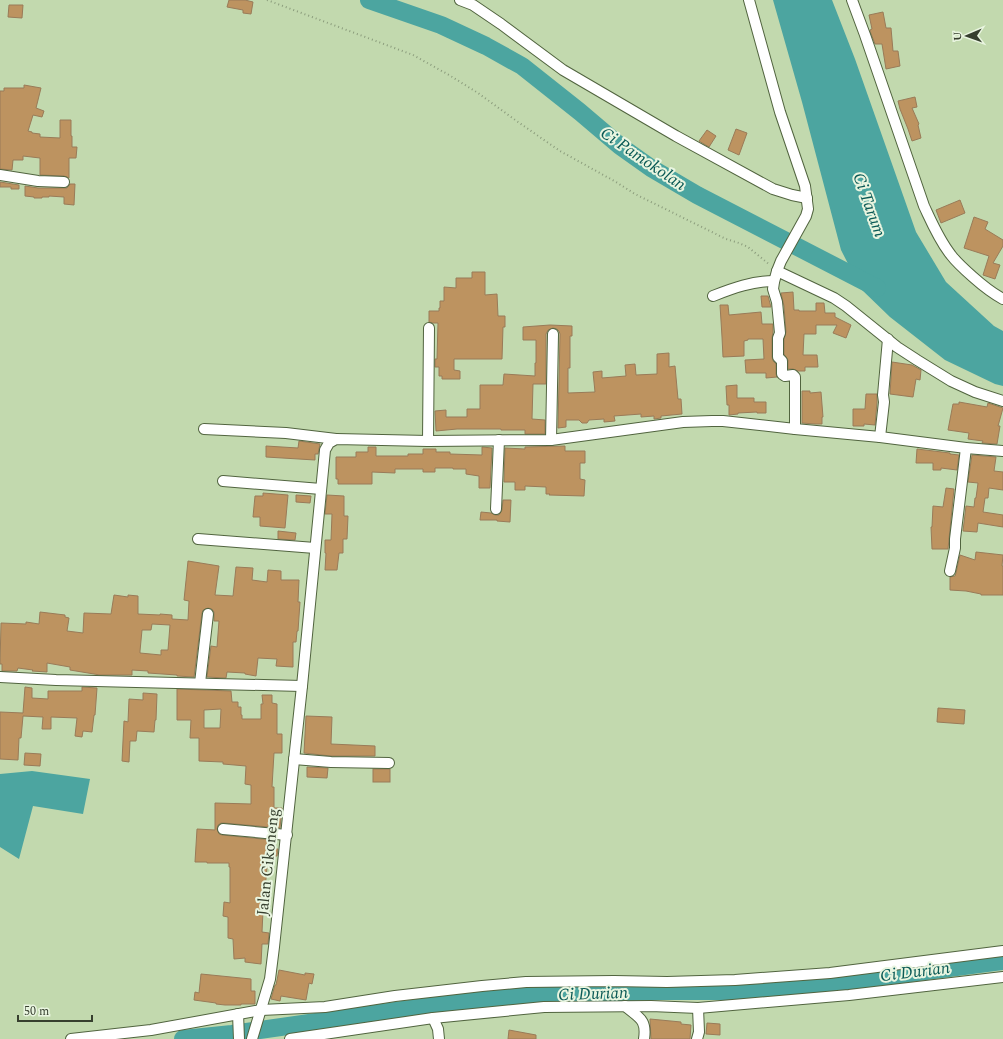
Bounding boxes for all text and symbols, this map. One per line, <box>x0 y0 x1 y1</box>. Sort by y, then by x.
north arrow <box>947 16 987 56</box>
text: U <box>949 31 966 41</box>
water label: Ci Pamokolan <box>595 121 691 197</box>
water label: Ci Tarum <box>845 169 893 241</box>
street label: Jalan Cikoneng <box>250 807 286 917</box>
water label: Ci Durian <box>879 955 951 989</box>
water label: Ci Durian <box>558 980 628 1008</box>
scale bar <box>18 997 92 1023</box>
text: 50 m <box>24 1002 49 1021</box>

